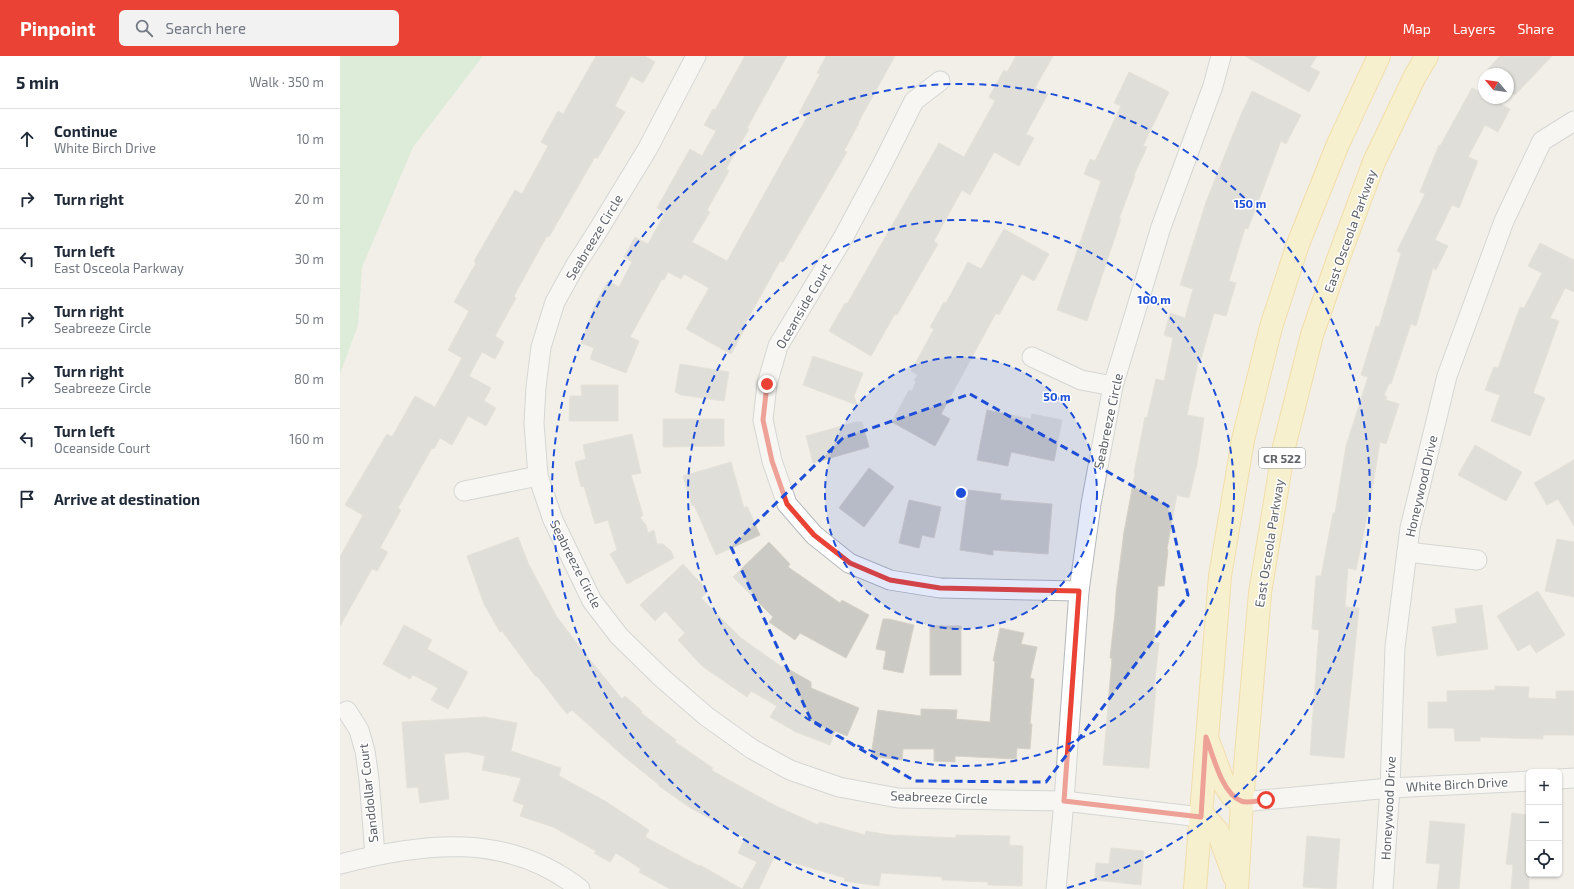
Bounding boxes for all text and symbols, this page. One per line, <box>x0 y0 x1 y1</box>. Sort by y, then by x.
search box <box>119 10 399 46</box>
text: Pinpoint <box>20 17 95 40</box>
icon: search <box>133 17 155 39</box>
text: Search here <box>165 19 246 37</box>
text: Map <box>1403 20 1431 37</box>
text: Layers <box>1453 20 1495 37</box>
text: Share <box>1517 20 1554 37</box>
north arrow <box>1478 68 1514 104</box>
text: 5 min <box>16 72 59 92</box>
text: Walk · 350 m <box>249 74 324 90</box>
text: Continue <box>54 122 117 140</box>
icon: ahead <box>16 128 38 150</box>
text: 10 m <box>297 131 324 147</box>
text: White Birch Drive <box>54 140 156 156</box>
street label: East Osceola Parkway <box>1320 167 1380 295</box>
icon: right <box>16 188 38 210</box>
text: Turn right <box>54 190 124 208</box>
text: 20 m <box>295 191 324 207</box>
street label: Seabreeze Circle <box>562 191 626 283</box>
text: 150 m <box>1234 196 1266 210</box>
text: Turn left <box>54 242 115 260</box>
icon: left <box>16 248 38 270</box>
text: 30 m <box>295 251 324 267</box>
text: East Osceola Parkway <box>54 260 184 276</box>
street label: Oceanside Court <box>772 260 834 352</box>
text: 100 m <box>1137 292 1171 306</box>
text: Turn right <box>54 302 124 320</box>
icon: right <box>16 308 38 330</box>
text: 50 m <box>295 311 324 327</box>
text: Seabreeze Circle <box>54 320 151 336</box>
text: Turn right <box>54 362 124 380</box>
icon: right <box>16 368 38 390</box>
text: 80 m <box>294 371 324 387</box>
street label: Seabreeze Circle <box>1090 372 1126 470</box>
route end <box>758 375 776 393</box>
text: Seabreeze Circle <box>54 380 151 396</box>
text: 50 m <box>1043 389 1071 403</box>
text: Turn left <box>54 422 115 440</box>
icon: left <box>16 428 38 450</box>
text: 160 m <box>289 431 324 447</box>
street label: Honeywood Drive <box>1401 433 1441 539</box>
text: Oceanside Court <box>54 440 150 456</box>
road number: CR 522 <box>1259 448 1305 468</box>
street label: East Osceola Parkway <box>1251 477 1287 608</box>
centre of rings <box>954 486 968 500</box>
icon: arrive <box>16 488 38 510</box>
text: Arrive at destination <box>54 490 200 508</box>
street label: Seabreeze Circle <box>547 517 605 611</box>
street label: Sanddollar Court <box>355 743 381 843</box>
street label: Honeywood Drive <box>1377 756 1399 860</box>
map controls <box>1526 769 1562 877</box>
button: + <box>1526 769 1562 805</box>
street label: White Birch Drive <box>1406 773 1508 795</box>
street label: Seabreeze Circle <box>890 787 988 807</box>
route start <box>1257 791 1275 809</box>
button: − <box>1526 805 1562 841</box>
button: locate <box>1526 841 1562 877</box>

